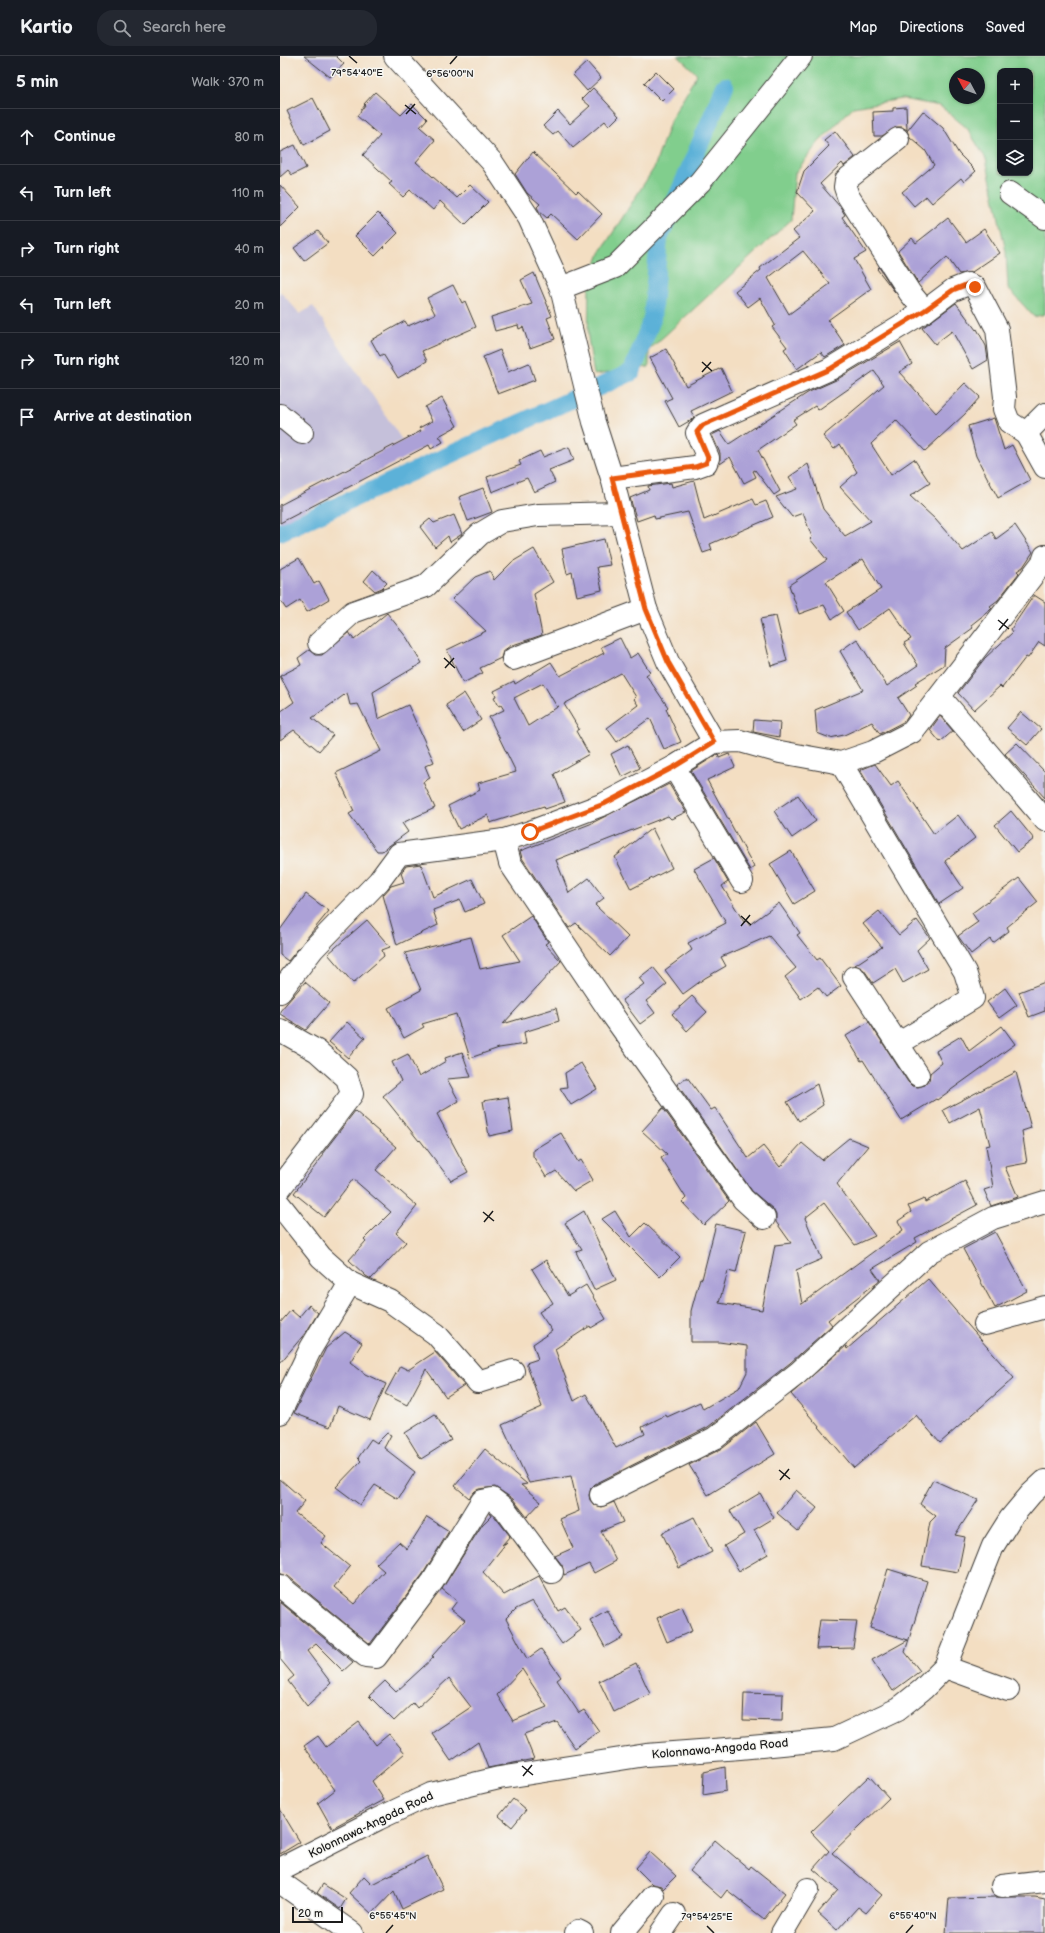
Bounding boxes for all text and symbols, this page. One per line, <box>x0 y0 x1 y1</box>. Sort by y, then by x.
search box <box>97 10 377 46</box>
text: Kartio <box>20 16 73 39</box>
icon: search <box>111 17 133 39</box>
text: Search here <box>143 18 226 37</box>
text: Map <box>849 19 877 36</box>
text: Directions <box>899 19 964 36</box>
text: Saved <box>986 19 1025 36</box>
text: 79°54'40"E <box>331 67 383 79</box>
text: 6°56'00"N <box>426 68 474 80</box>
north arrow <box>949 68 985 104</box>
map controls <box>997 68 1033 176</box>
button: + <box>997 68 1033 104</box>
text: 5 min <box>16 72 59 92</box>
text: Walk · 370 m <box>191 74 264 90</box>
button: − <box>997 104 1033 140</box>
icon: ahead <box>16 126 38 148</box>
text: Continue <box>54 127 116 146</box>
text: 80 m <box>235 129 264 145</box>
button: layers <box>997 140 1033 176</box>
icon: left <box>16 182 38 204</box>
text: Turn left <box>54 183 111 202</box>
text: 110 m <box>232 185 264 201</box>
icon: right <box>16 238 38 260</box>
text: Turn right <box>54 239 119 258</box>
text: 40 m <box>234 241 264 257</box>
route end <box>966 278 984 296</box>
icon: left <box>16 294 38 316</box>
text: Turn left <box>54 295 111 314</box>
text: 20 m <box>234 297 264 313</box>
icon: right <box>16 350 38 372</box>
text: Turn right <box>54 351 119 370</box>
text: 120 m <box>229 353 264 369</box>
icon: arrive <box>16 406 38 428</box>
text: Arrive at destination <box>54 407 192 426</box>
route start <box>521 823 539 841</box>
street label: Kolonnawa-Angoda Road <box>651 1736 789 1762</box>
street label: Kolonnawa-Angoda Road <box>306 1788 436 1862</box>
scale bar <box>292 1905 343 1924</box>
text: 20 m <box>298 1907 323 1920</box>
text: 6°55'45"N <box>369 1910 417 1922</box>
text: 6°55'40"N <box>889 1910 937 1922</box>
text: 79°54'25"E <box>681 1911 733 1923</box>

